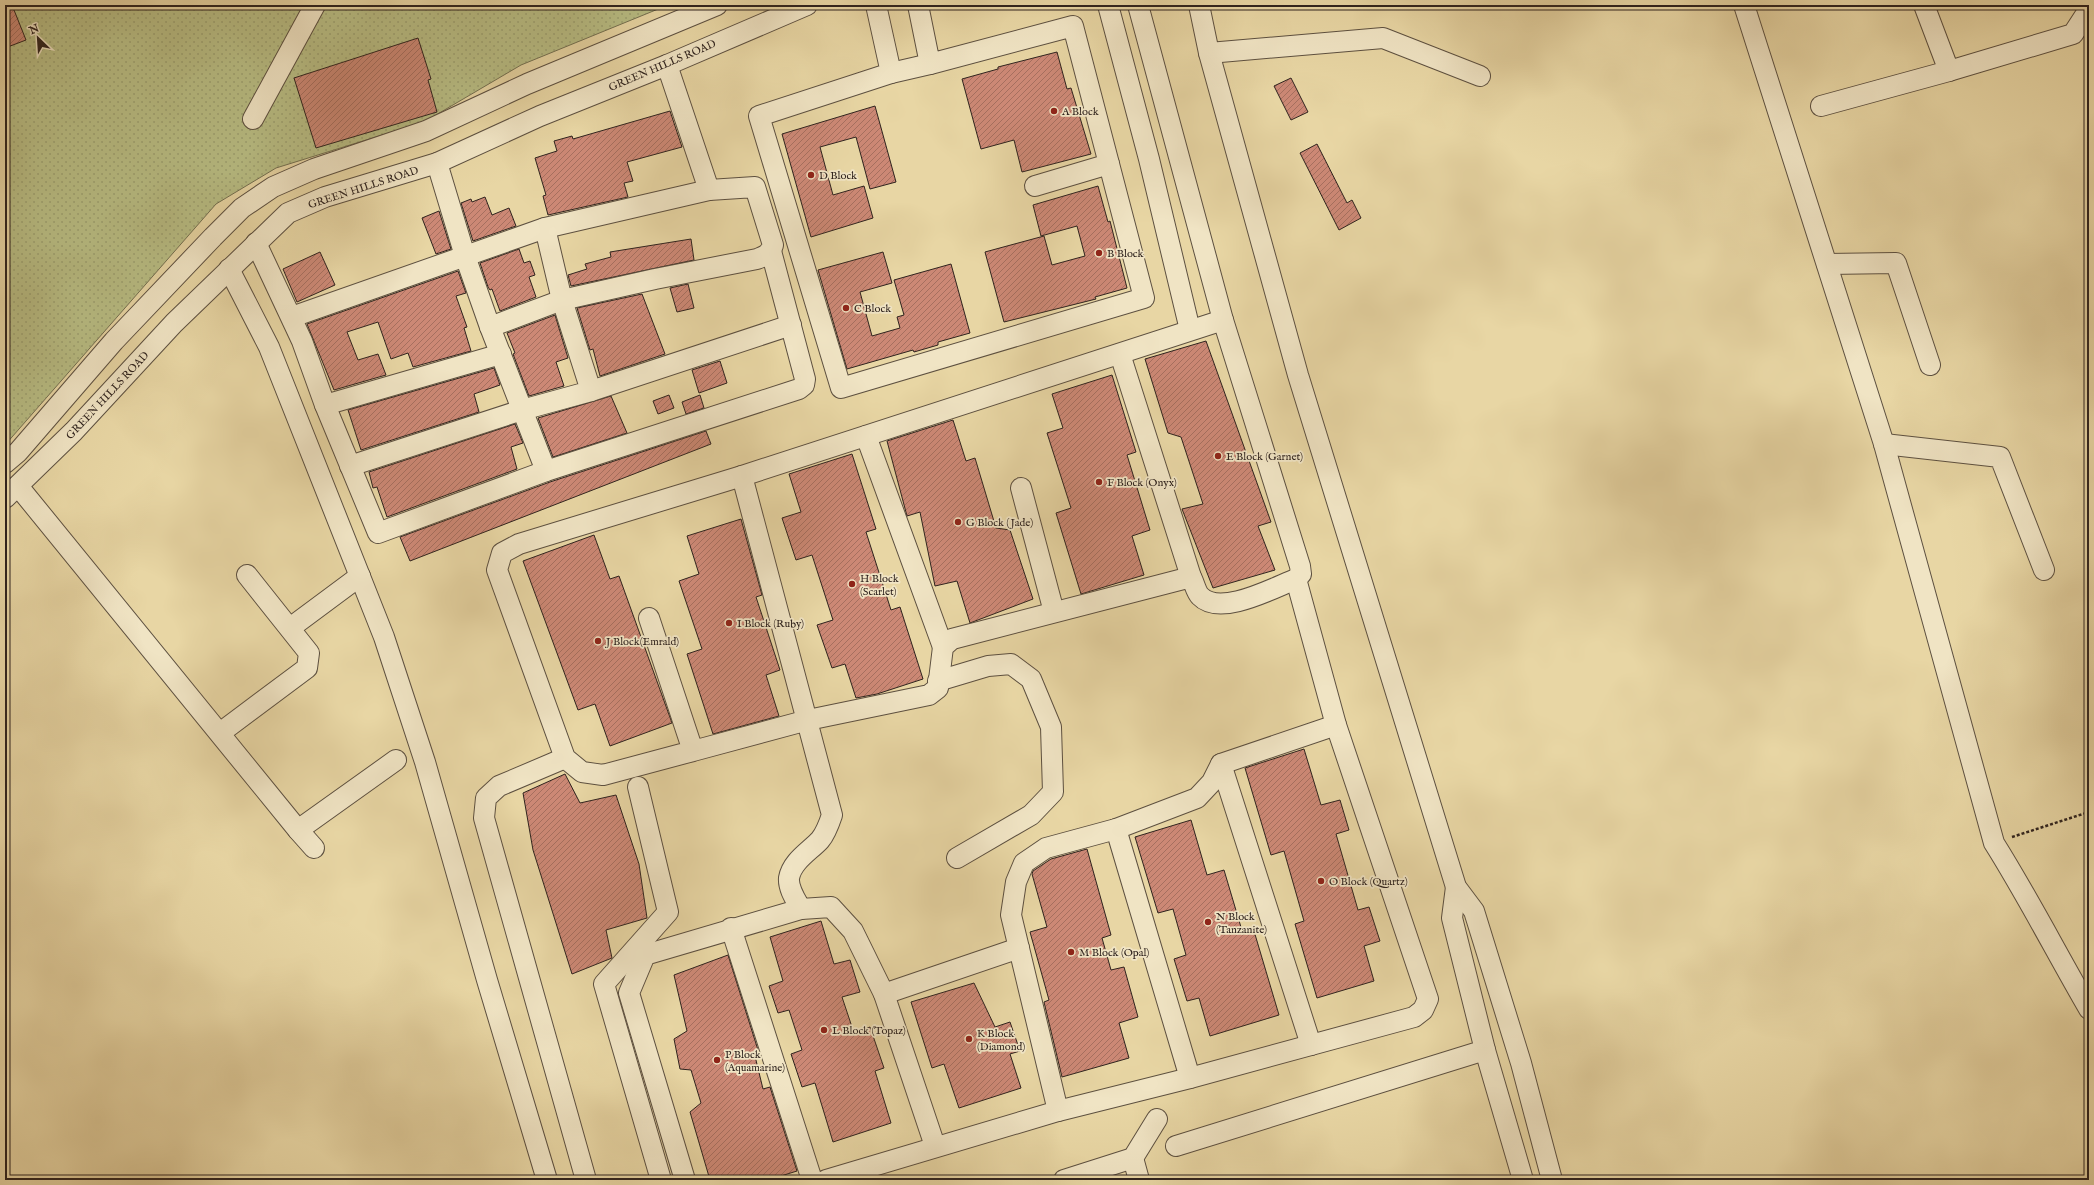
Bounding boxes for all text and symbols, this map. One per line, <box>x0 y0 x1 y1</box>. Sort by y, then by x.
north arrow <box>18 18 58 58</box>
text: N <box>26 21 42 39</box>
street label: GREEN HILLS ROAD <box>607 37 718 95</box>
place label: A Block <box>1061 105 1099 119</box>
marker: A Block <box>1049 106 1059 116</box>
street label: GREEN HILLS ROAD <box>306 163 420 212</box>
place label: D Block <box>819 169 857 183</box>
marker: D Block <box>806 170 816 180</box>
place label: B Block <box>1107 247 1144 261</box>
marker: B Block <box>1094 248 1104 258</box>
place label: C Block <box>854 302 891 316</box>
marker: C Block <box>841 303 851 313</box>
street label: GREEN HILLS ROAD <box>63 349 152 443</box>
place label: E Block (Garnet) <box>1226 450 1303 464</box>
marker: E Block (Garnet) <box>1213 451 1223 461</box>
place label: F Block (Onyx) <box>1107 476 1177 490</box>
marker: F Block (Onyx) <box>1094 477 1104 487</box>
place label: G Block (Jade) <box>966 516 1033 530</box>
marker: G Block (Jade) <box>953 517 963 527</box>
place label: H Block (Scarlet) <box>860 572 899 599</box>
marker: H Block (Scarlet) <box>847 579 857 589</box>
place label: I Block (Ruby) <box>737 617 804 631</box>
marker: I Block (Ruby) <box>724 618 734 628</box>
place label: J Block(Emrald) <box>604 635 679 649</box>
marker: J Block(Emrald) <box>593 636 603 646</box>
place label: O Block (Quartz) <box>1329 875 1408 889</box>
marker: O Block (Quartz) <box>1316 876 1326 886</box>
place label: N Block (Tanzanite) <box>1216 910 1267 937</box>
marker: N Block (Tanzanite) <box>1203 917 1213 927</box>
place label: M Block (Opal) <box>1079 946 1150 960</box>
marker: M Block (Opal) <box>1066 947 1076 957</box>
place label: L Block (Topaz) <box>832 1024 906 1038</box>
marker: L Block (Topaz) <box>819 1025 829 1035</box>
place label: K Block (Diamond) <box>977 1027 1025 1054</box>
marker: K Block (Diamond) <box>964 1034 974 1044</box>
place label: P Block (Aquamarine) <box>725 1048 785 1075</box>
marker: P Block (Aquamarine) <box>712 1055 722 1065</box>

